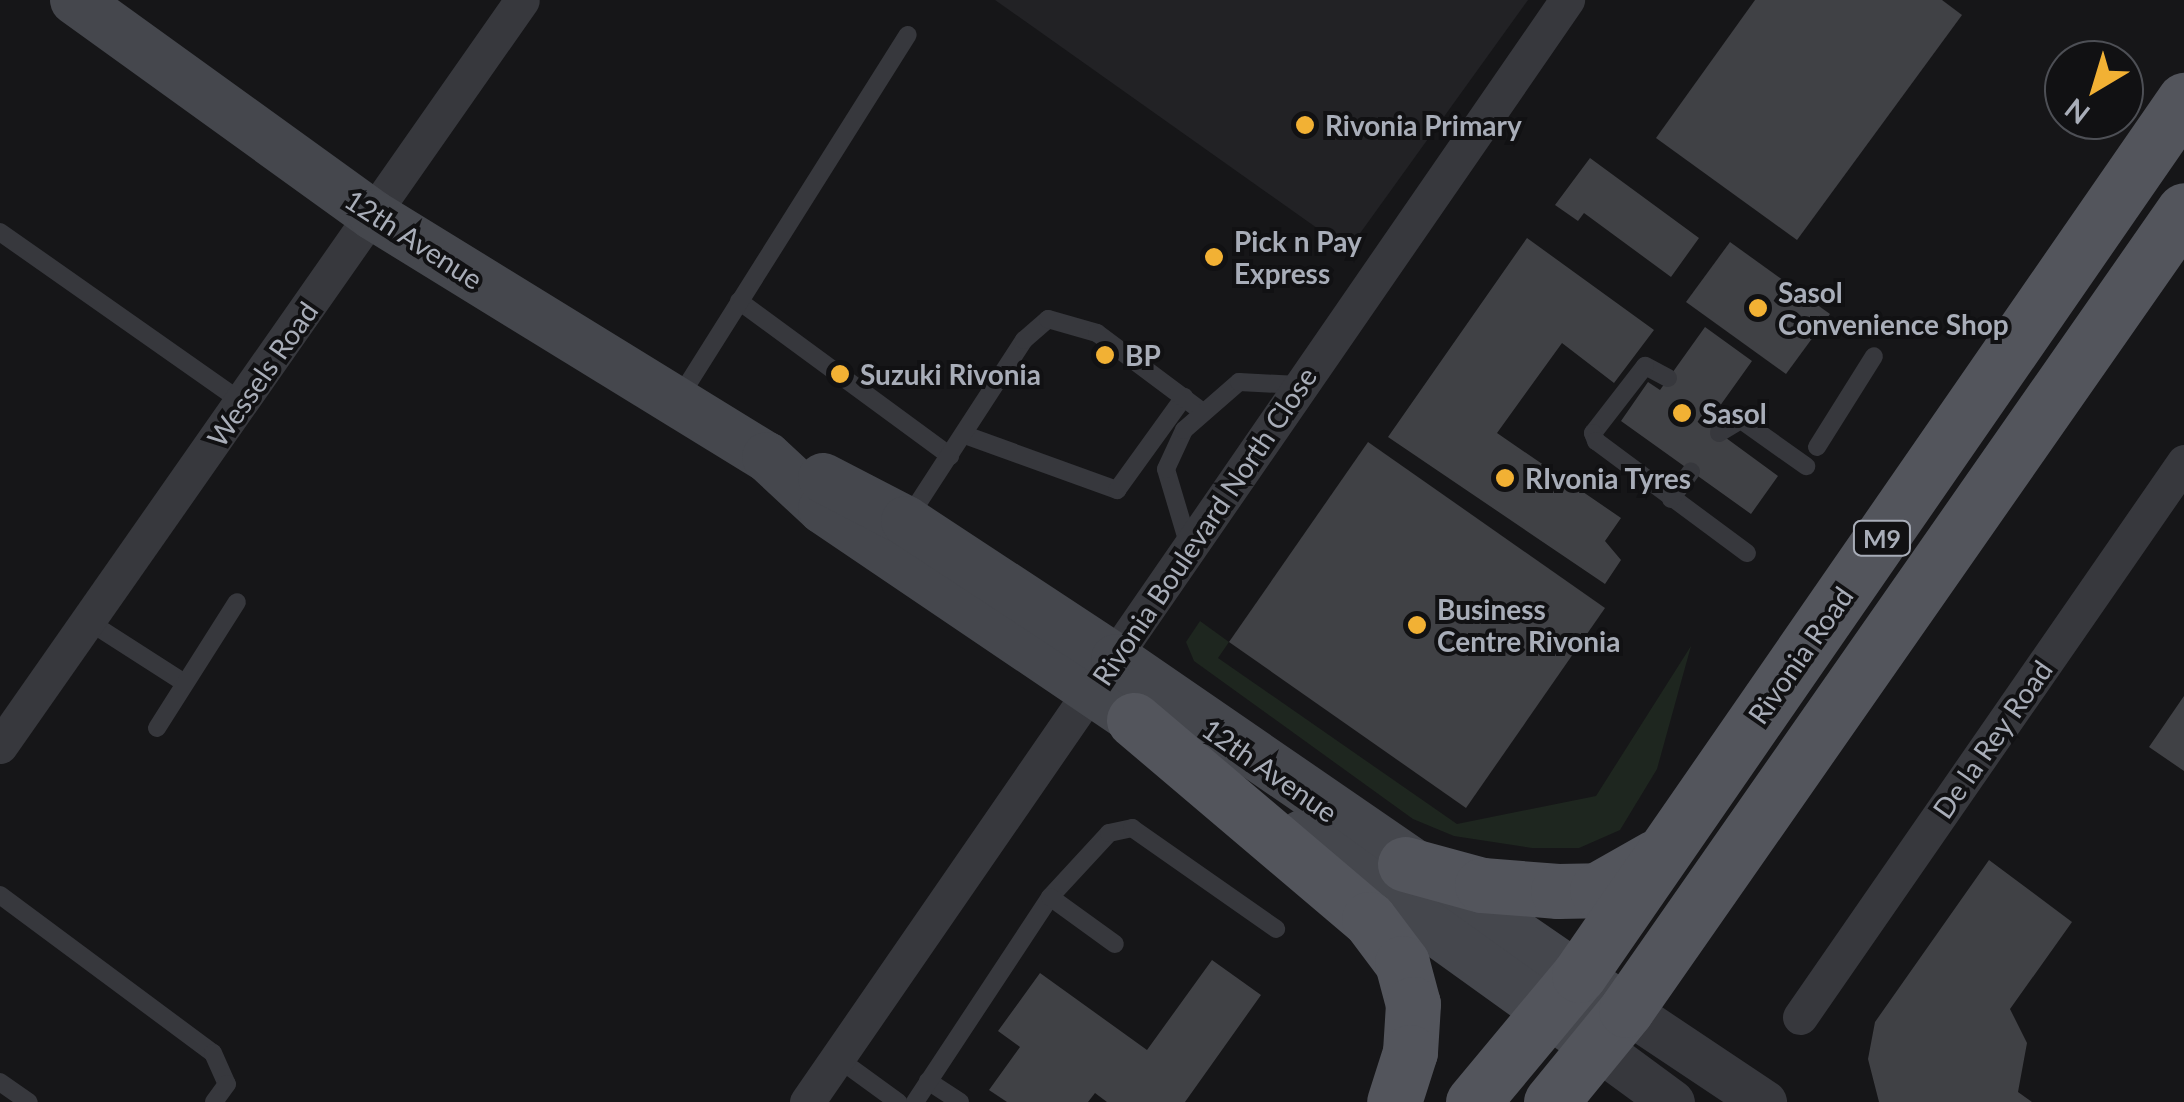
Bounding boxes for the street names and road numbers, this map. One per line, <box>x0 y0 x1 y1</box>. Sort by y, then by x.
street label: 12th Avenue <box>339 182 489 296</box>
street label: Wessels Road <box>200 295 324 453</box>
street label: Rivonia Boulevard North Close <box>1085 361 1323 691</box>
road number: M9 <box>1852 518 1912 558</box>
street label: Rivonia Road <box>1740 580 1860 730</box>
street label: De la Rey Road <box>1925 653 2059 825</box>
street label: 12th Avenue <box>1196 711 1344 829</box>

